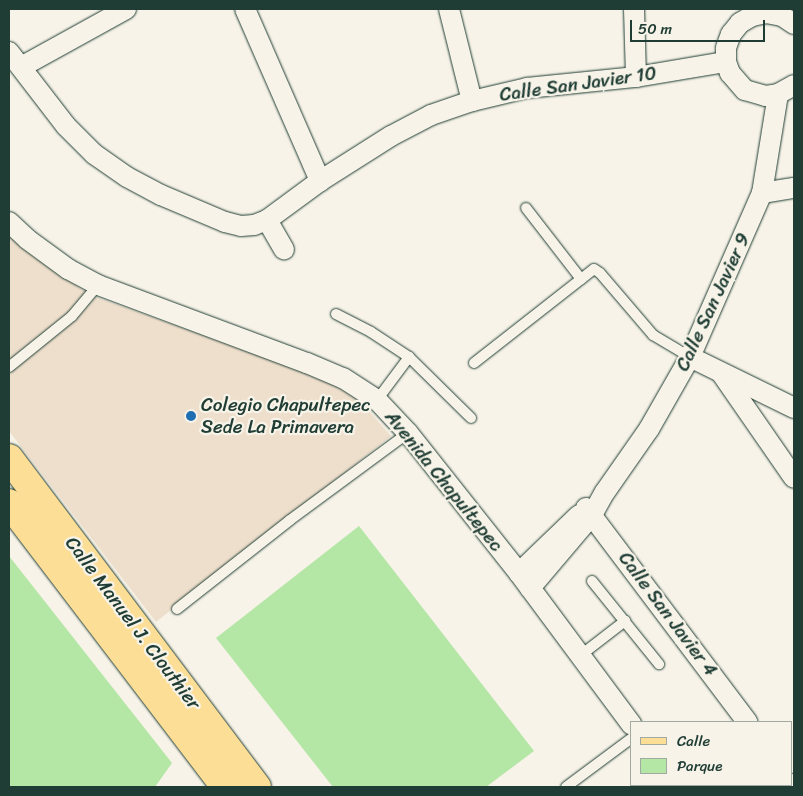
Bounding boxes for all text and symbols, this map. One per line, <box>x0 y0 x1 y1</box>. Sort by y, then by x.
scale bar <box>633 10 768 42</box>
text: 50 m <box>638 16 672 42</box>
street label: Calle San Javier 10 <box>498 62 658 106</box>
street label: Calle San Javier 9 <box>671 229 755 375</box>
place label: Colegio Chapultepec Sede La Primavera <box>201 394 371 438</box>
street label: Avenida Chapultepec <box>380 406 508 556</box>
marker: Colegio Chapultepec Sede La Primavera <box>185 410 197 422</box>
street label: Calle Manuel J. Clouthier <box>61 532 205 714</box>
street label: Calle San Javier 4 <box>614 547 722 681</box>
legend <box>630 721 793 786</box>
text: Calle <box>677 728 710 754</box>
text: Parque <box>677 753 722 779</box>

